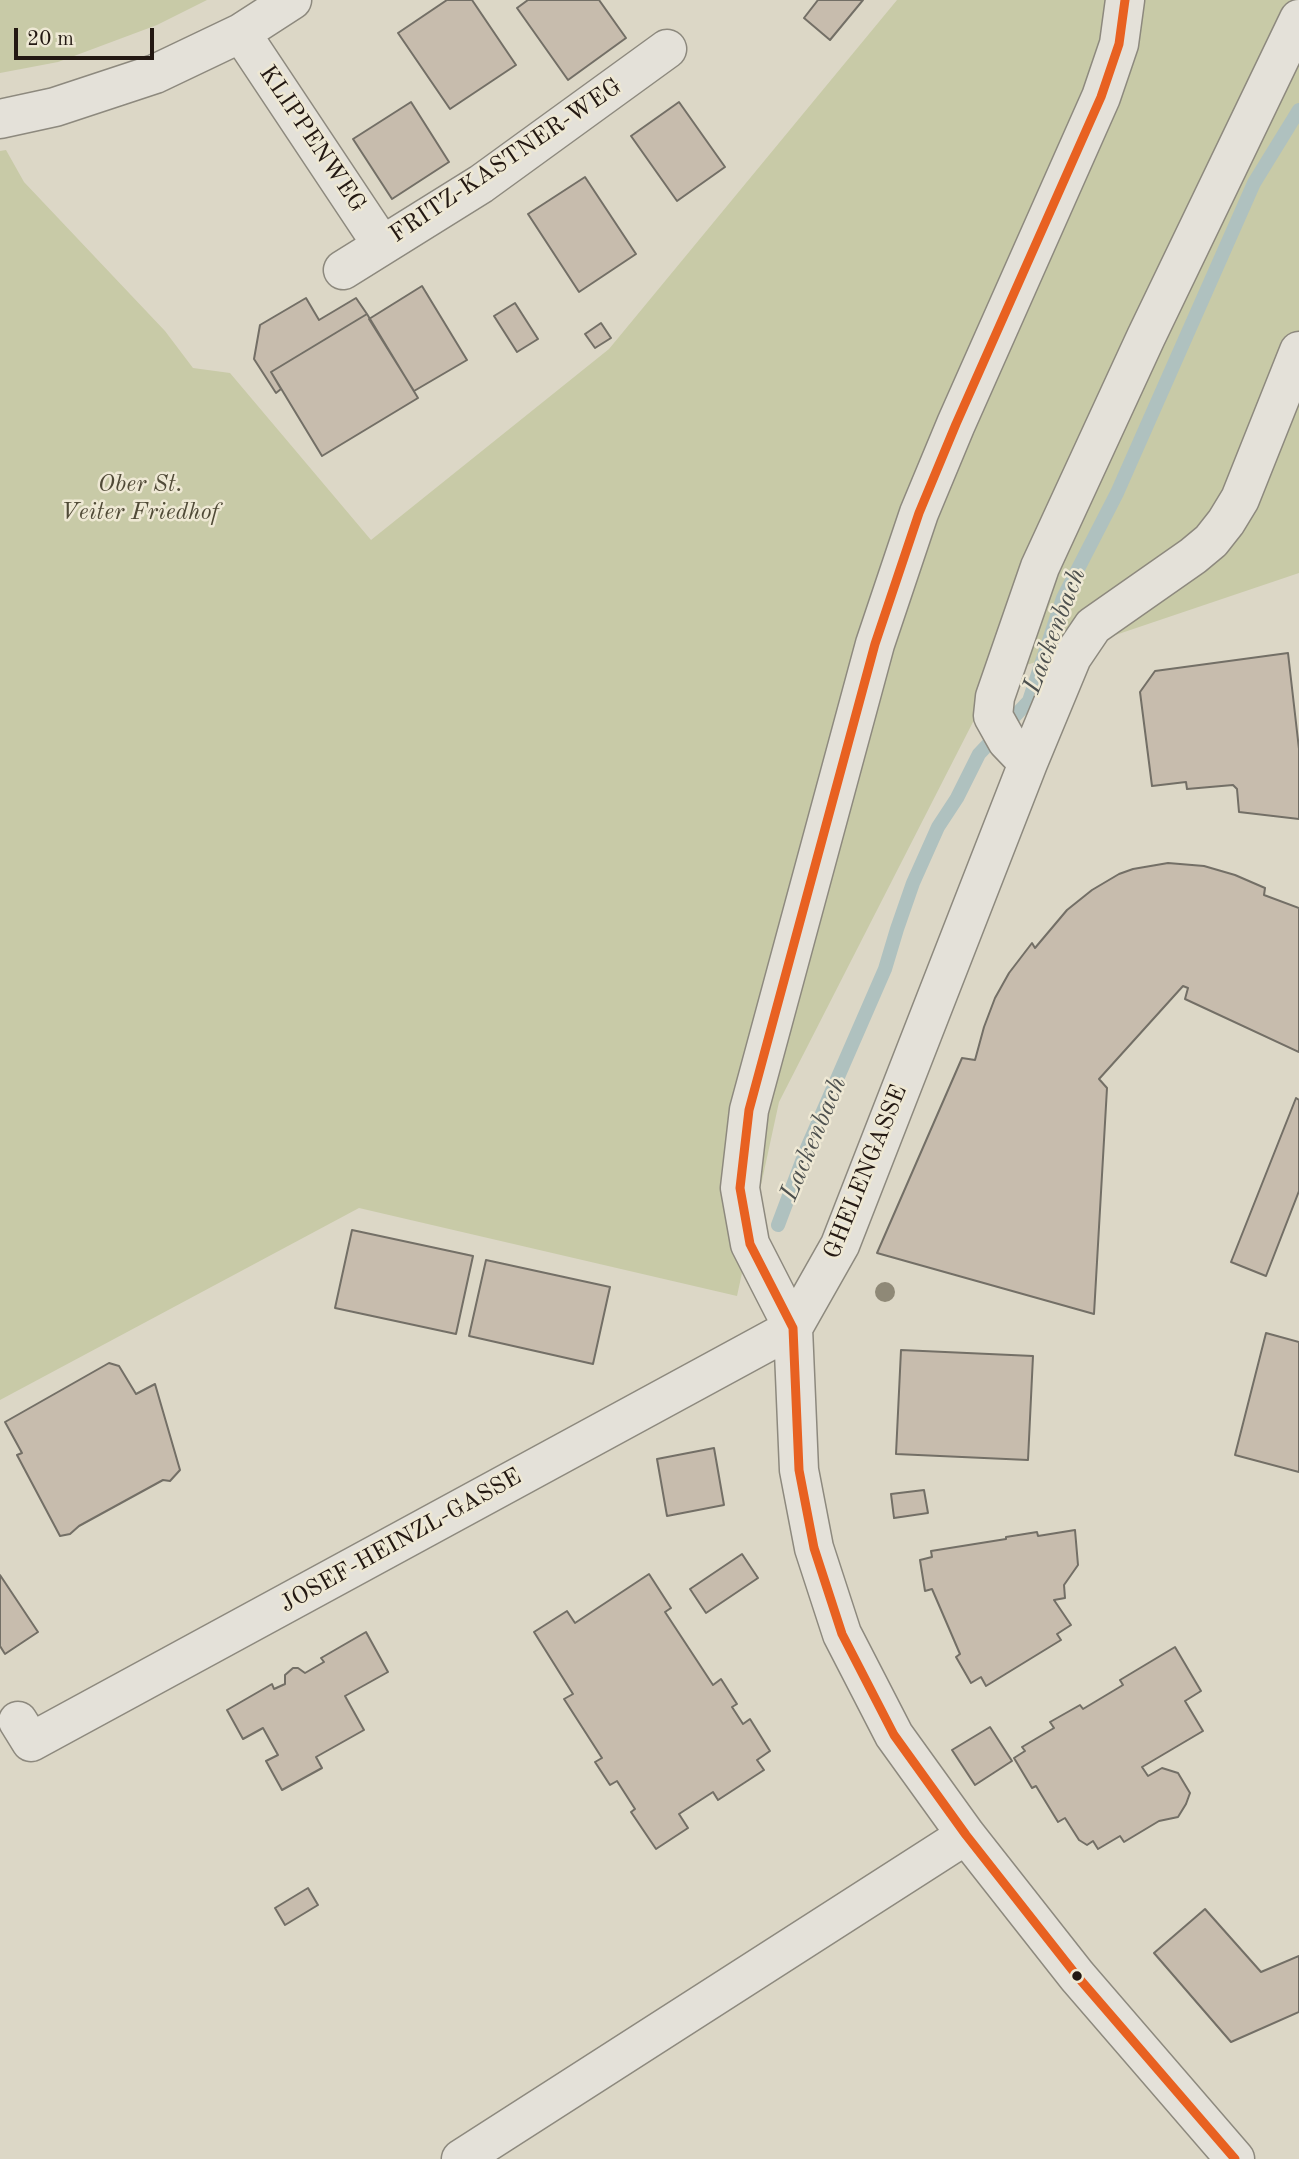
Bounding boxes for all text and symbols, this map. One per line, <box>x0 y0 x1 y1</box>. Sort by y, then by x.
scale bar <box>18 14 158 58</box>
text: 20 m <box>27 29 74 50</box>
street label: KLIPPENWEG <box>252 60 372 218</box>
street label: FRITZ-KASTNER-WEG <box>385 73 627 249</box>
park label: Ober St. Veiter Friedhof <box>61 471 219 527</box>
water label: Lackenbach <box>1017 564 1093 698</box>
water label: Lackenbach <box>774 1072 854 1206</box>
street label: GHELENGASSE <box>818 1081 914 1263</box>
street label: JOSEF-HEINZL-GASSE <box>275 1463 527 1619</box>
unlabelled marker <box>1070 1969 1084 1983</box>

